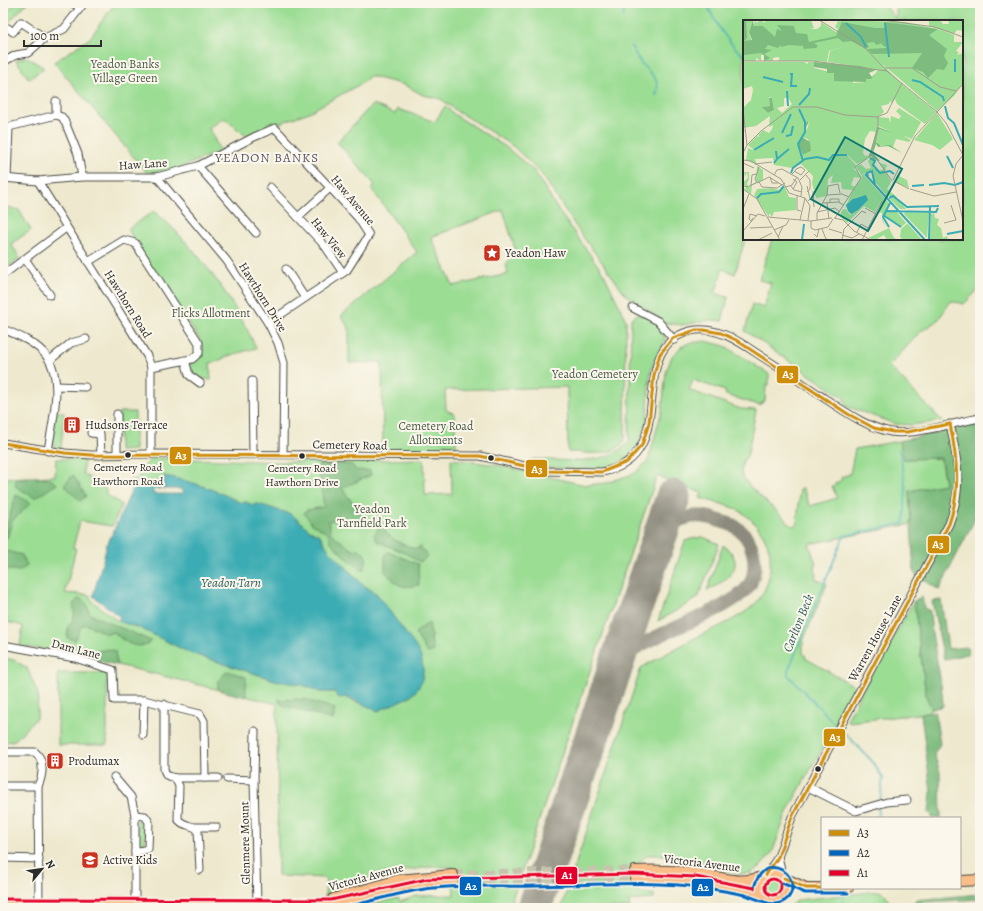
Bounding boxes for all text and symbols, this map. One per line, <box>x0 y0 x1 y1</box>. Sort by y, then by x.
inset map <box>743 20 963 240</box>
scale bar <box>24 22 101 48</box>
text: 100 m <box>30 28 59 44</box>
park label: Yeadon Banks Village Green <box>90 56 159 86</box>
district label: YEADON BANKS <box>214 149 319 166</box>
street label: Haw Lane <box>118 154 168 174</box>
street label: Haw Avenue <box>327 172 379 228</box>
street label: Haw View <box>307 214 351 263</box>
place icon: Yeadon Haw <box>482 243 502 263</box>
place label: Yeadon Haw <box>504 245 566 261</box>
street label: Hawthorn Drive <box>235 259 291 335</box>
street label: Hawthorn Road <box>101 267 156 342</box>
park label: Flicks Allotment <box>171 305 251 321</box>
line badge: A3 <box>776 365 799 384</box>
park label: Yeadon Cemetery <box>551 366 639 382</box>
text: A3 <box>781 367 794 382</box>
building icon: Hudsons Terrace <box>62 415 82 435</box>
place label: Hudsons Terrace <box>85 417 168 433</box>
park label: Cemetery Road Allotments <box>399 418 474 448</box>
street label: Cemetery Road <box>312 436 388 454</box>
line badge: A3 <box>169 446 192 465</box>
text: A3 <box>174 448 187 463</box>
marker: Cemetery Road Hawthorn Road <box>123 450 133 460</box>
marker: Cemetery Road Hawthorn Drive <box>297 451 307 461</box>
unlabelled marker <box>486 453 496 463</box>
line badge: A3 <box>525 459 548 478</box>
place label: Cemetery Road Hawthorn Road <box>92 460 164 489</box>
place label: Cemetery Road Hawthorn Drive <box>266 461 338 490</box>
text: A3 <box>530 462 543 477</box>
park label: Yeadon Tarnfield Park <box>337 501 407 531</box>
line badge: A3 <box>927 535 950 554</box>
text: A3 <box>931 537 944 552</box>
water label: Yeadon Tarn <box>201 574 261 591</box>
water label: Carlton Beck <box>779 591 817 654</box>
street label: Warren House Lane <box>844 592 905 685</box>
street label: Dam Lane <box>50 635 102 663</box>
line badge: A3 <box>823 728 846 747</box>
text: A3 <box>828 730 841 745</box>
building icon: Produmax <box>45 751 65 771</box>
place label: Produmax <box>68 753 119 769</box>
unlabelled marker <box>813 764 823 774</box>
street label: Glenmere Mount <box>236 801 254 885</box>
legend <box>821 817 961 889</box>
text: A3 <box>856 825 869 841</box>
text: A2 <box>856 845 870 861</box>
north arrow <box>22 849 62 889</box>
school or university icon: Active Kids <box>80 850 100 870</box>
street label: Victoria Avenue <box>662 850 741 876</box>
place label: Active Kids <box>102 852 158 868</box>
text: N <box>42 857 59 872</box>
street label: Victoria Avenue <box>326 859 405 895</box>
text: A1 <box>856 865 868 881</box>
line badge: A1 <box>555 866 578 885</box>
text: A1 <box>561 868 572 883</box>
line badge: A2 <box>459 876 482 896</box>
line badge: A2 <box>691 878 714 897</box>
text: A2 <box>464 879 478 894</box>
text: A2 <box>696 880 710 895</box>

